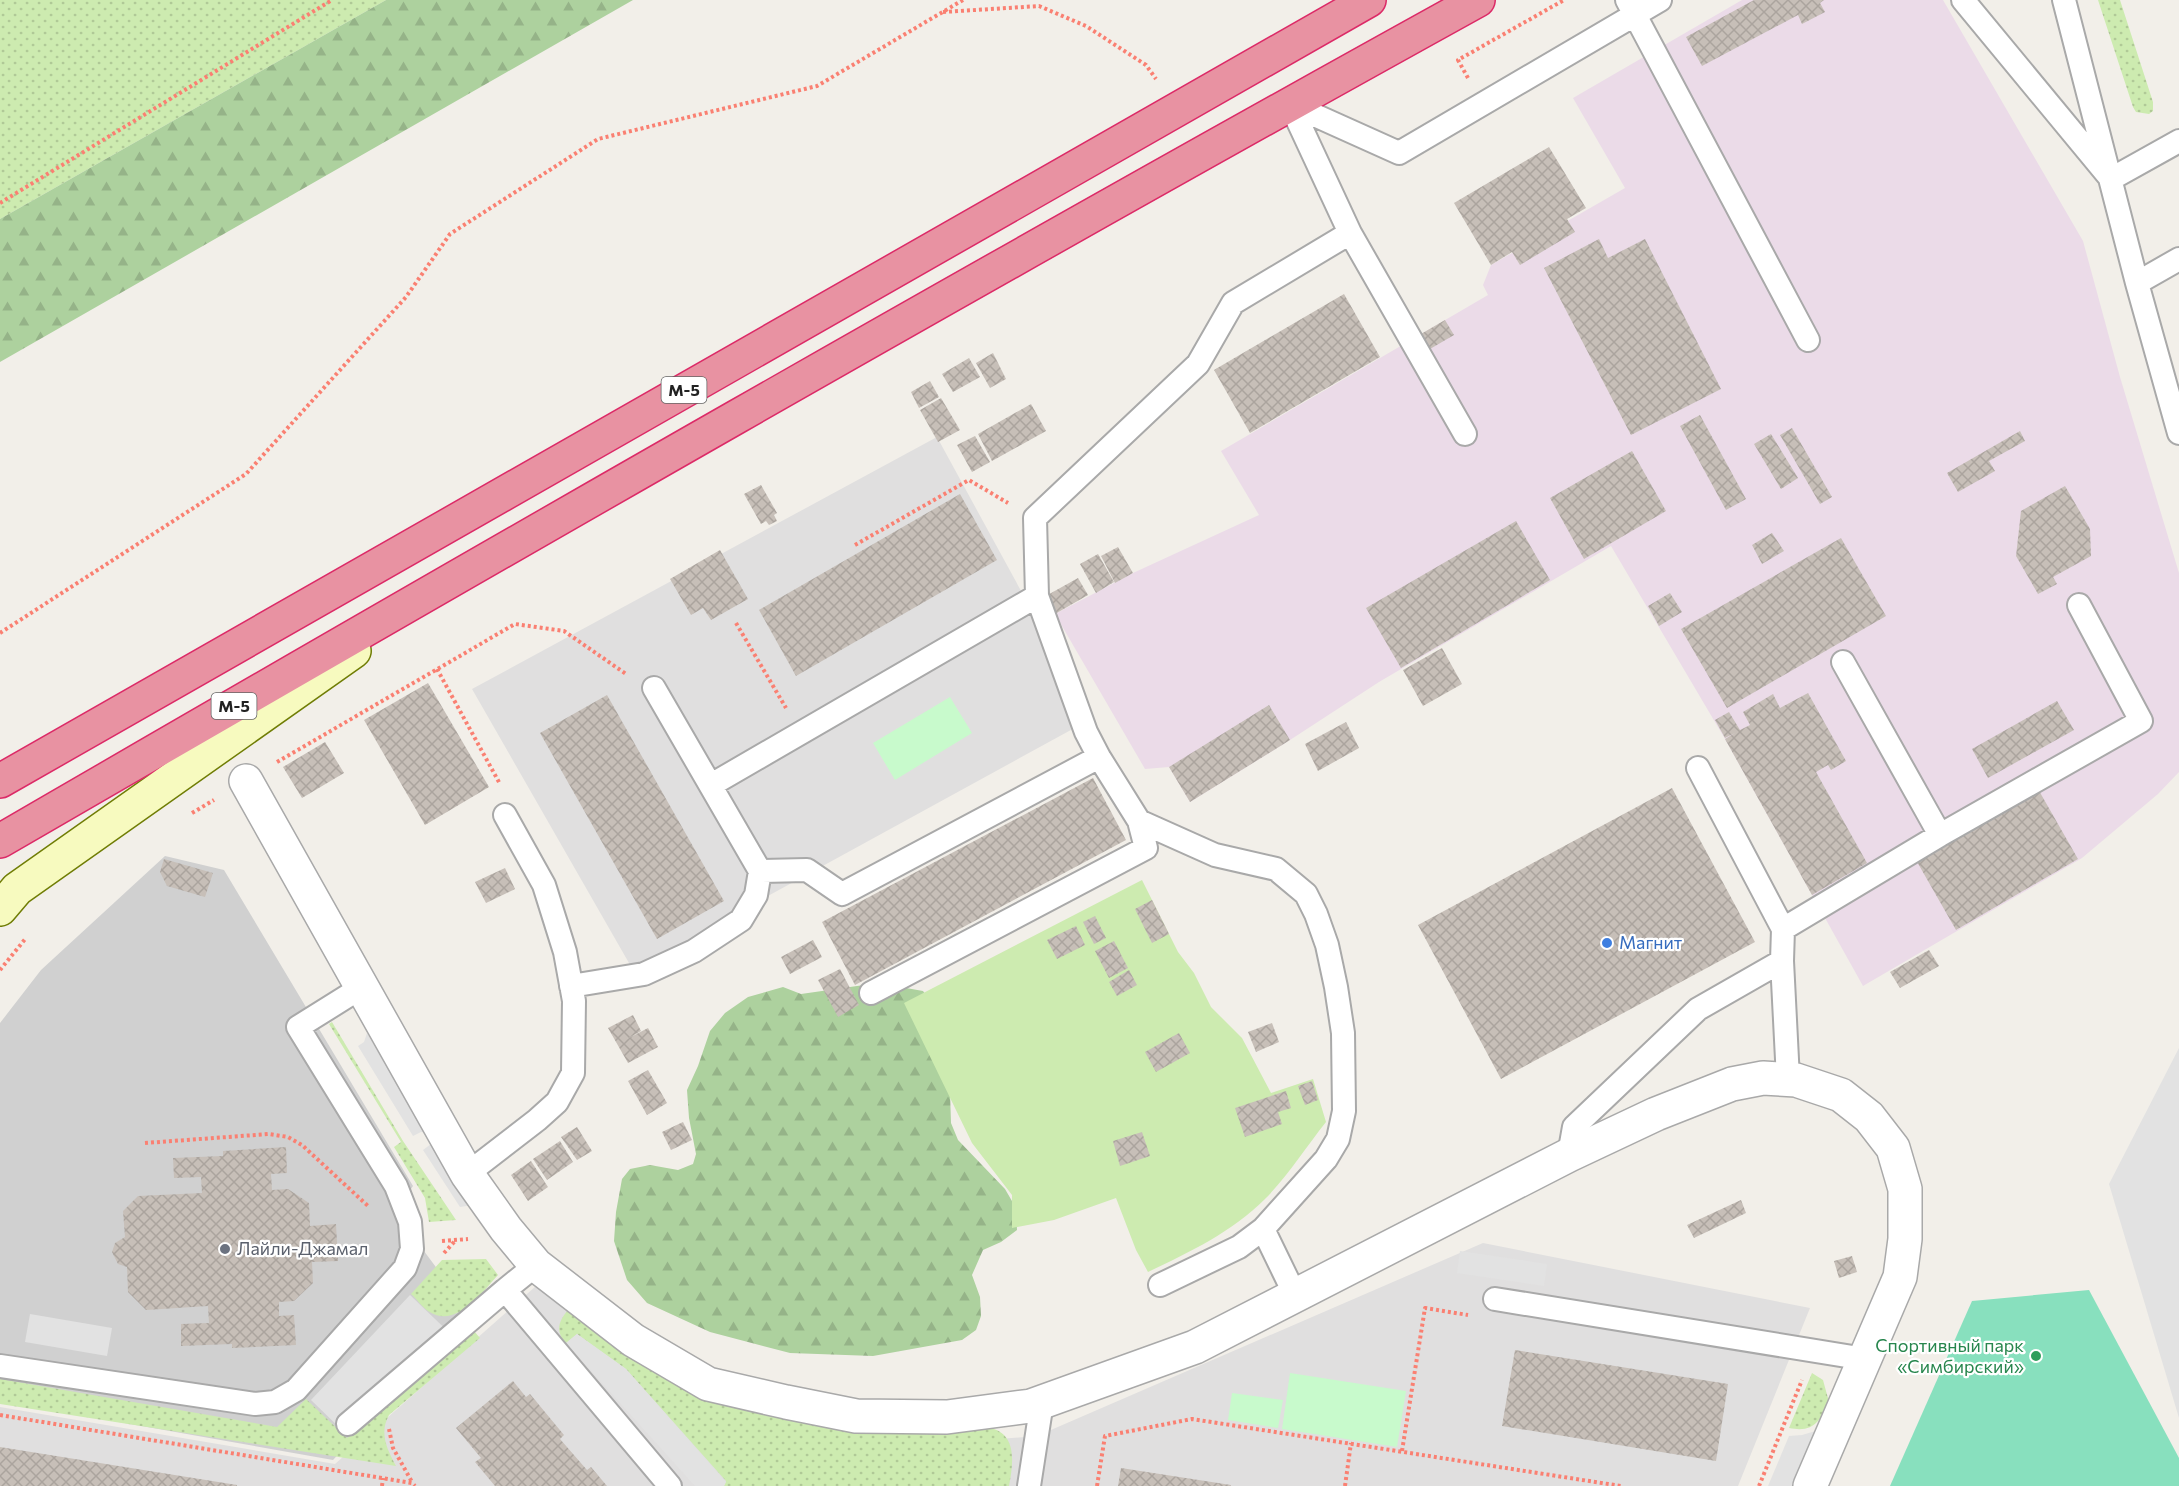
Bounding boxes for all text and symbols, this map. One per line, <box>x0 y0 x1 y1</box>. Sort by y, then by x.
road number: М-5 <box>662 377 706 403</box>
road number: М-5 <box>212 693 256 719</box>
place label: Магнит <box>1619 931 1683 953</box>
marker: Магнит <box>1600 936 1614 950</box>
place label: Лайли-Джамал <box>237 1237 368 1259</box>
marker: Лайли-Джамал <box>218 1242 232 1256</box>
place label: Спортивный парк «Симбирский» <box>1875 1334 2024 1377</box>
marker: Спортивный парк «Симбирский» <box>2029 1349 2043 1363</box>

